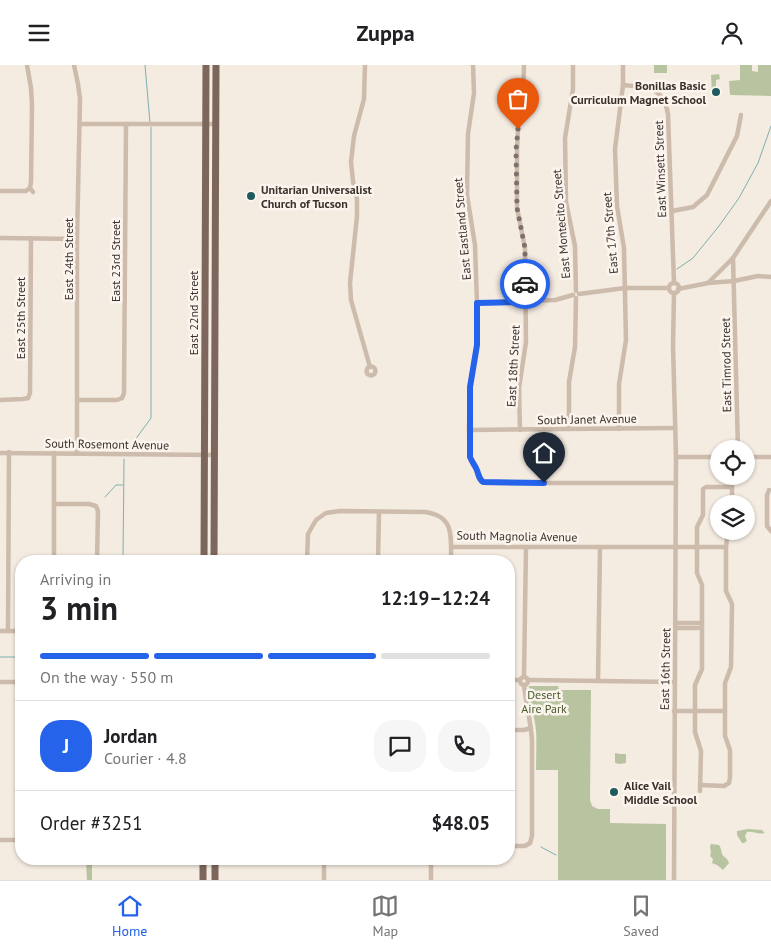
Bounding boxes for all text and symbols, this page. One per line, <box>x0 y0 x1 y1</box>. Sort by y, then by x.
icon: menu <box>25 19 53 47</box>
text: Zuppa <box>356 19 415 47</box>
icon: person <box>718 19 746 47</box>
pin <box>497 78 539 129</box>
place label: Bonillas Basic Curriculum Magnet School <box>571 78 706 107</box>
icon: bag <box>504 85 532 113</box>
marker: Bonillas Basic Curriculum Magnet School <box>710 86 722 98</box>
street label: East Winsett Street <box>651 120 669 218</box>
street label: East Montecito Street <box>549 169 573 279</box>
street label: East Eastland Street <box>450 177 474 281</box>
place label: Unitarian Universalist Church of Tucson <box>261 182 372 211</box>
marker: Unitarian Universalist Church of Tucson <box>245 190 257 202</box>
street label: East 17th Street <box>599 192 621 274</box>
street label: East 24th Street <box>61 218 76 300</box>
street label: East 23rd Street <box>108 220 123 302</box>
courier <box>500 259 550 309</box>
icon: car <box>511 270 539 298</box>
street label: East 22nd Street <box>186 271 201 355</box>
street label: East 25th Street <box>13 277 28 359</box>
street label: East Timrod Street <box>718 317 734 413</box>
street label: East 18th Street <box>503 325 523 407</box>
street label: South Janet Avenue <box>537 411 637 427</box>
pin <box>523 432 565 483</box>
street label: South Rosemont Avenue <box>45 435 169 453</box>
icon: home <box>530 439 558 467</box>
map controls <box>710 440 755 540</box>
button: locate <box>710 440 755 485</box>
button: layers <box>710 495 755 540</box>
street label: South Magnolia Avenue <box>456 527 578 545</box>
text: Arriving in <box>40 569 111 589</box>
text: 12:19–12:24 <box>381 586 490 610</box>
text: 3 min <box>40 587 118 629</box>
street label: East 16th Street <box>657 628 673 710</box>
text: On the way · 550 m <box>40 667 173 687</box>
park label: Desert Aire Park <box>521 687 567 716</box>
button: chat <box>374 720 426 772</box>
button: phone <box>438 720 490 772</box>
text: Jordan <box>104 724 157 748</box>
text: J <box>63 734 69 758</box>
text: Courier · 4.8 <box>104 748 187 768</box>
place label: Alice Vail Middle School <box>624 778 697 807</box>
marker: Alice Vail Middle School <box>608 786 620 798</box>
text: Order #3251 <box>40 811 143 835</box>
text: $48.05 <box>431 811 490 835</box>
tab: Home <box>112 892 147 940</box>
tab: Map <box>371 892 399 940</box>
tab: Saved <box>623 892 659 940</box>

